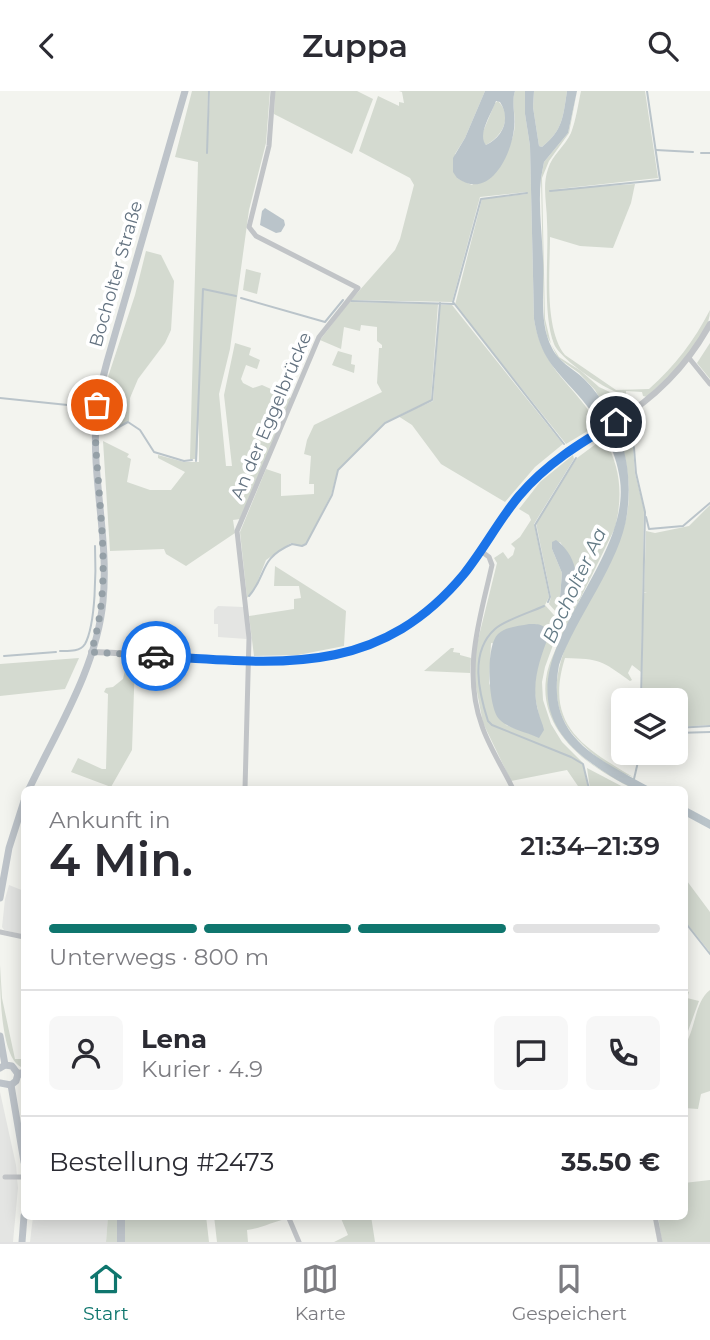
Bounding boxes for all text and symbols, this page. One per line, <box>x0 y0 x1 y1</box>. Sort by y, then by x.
text: Zuppa <box>302 26 408 65</box>
icon: back <box>28 27 66 65</box>
icon: search <box>644 27 682 65</box>
street label: Bocholter Straße <box>85 198 147 350</box>
street label: An der Eggelbrücke <box>226 329 316 503</box>
pin <box>67 375 127 435</box>
icon: bag <box>78 386 116 424</box>
pin <box>586 392 646 452</box>
icon: home <box>597 403 635 441</box>
water label: Bocholter Aa <box>538 524 611 646</box>
courier <box>121 621 191 691</box>
icon: car <box>137 637 175 675</box>
map controls <box>611 688 688 765</box>
button: layers <box>611 688 688 765</box>
text: Ankunft in <box>49 806 170 834</box>
text: 21:34–21:39 <box>520 830 660 862</box>
text: 4 Min. <box>49 831 193 888</box>
text: Unterwegs · 800 m <box>49 943 269 971</box>
button: person <box>49 1016 123 1090</box>
button: chat <box>494 1016 568 1090</box>
button: phone <box>586 1016 660 1090</box>
text: Lena <box>141 1023 207 1055</box>
text: Kurier · 4.9 <box>141 1055 263 1083</box>
text: Bestellung #2473 <box>49 1146 274 1178</box>
text: 35.50 € <box>561 1146 660 1178</box>
tab: Start <box>83 1260 129 1325</box>
tab: Karte <box>295 1260 346 1325</box>
tab: Gespeichert <box>512 1260 627 1325</box>

